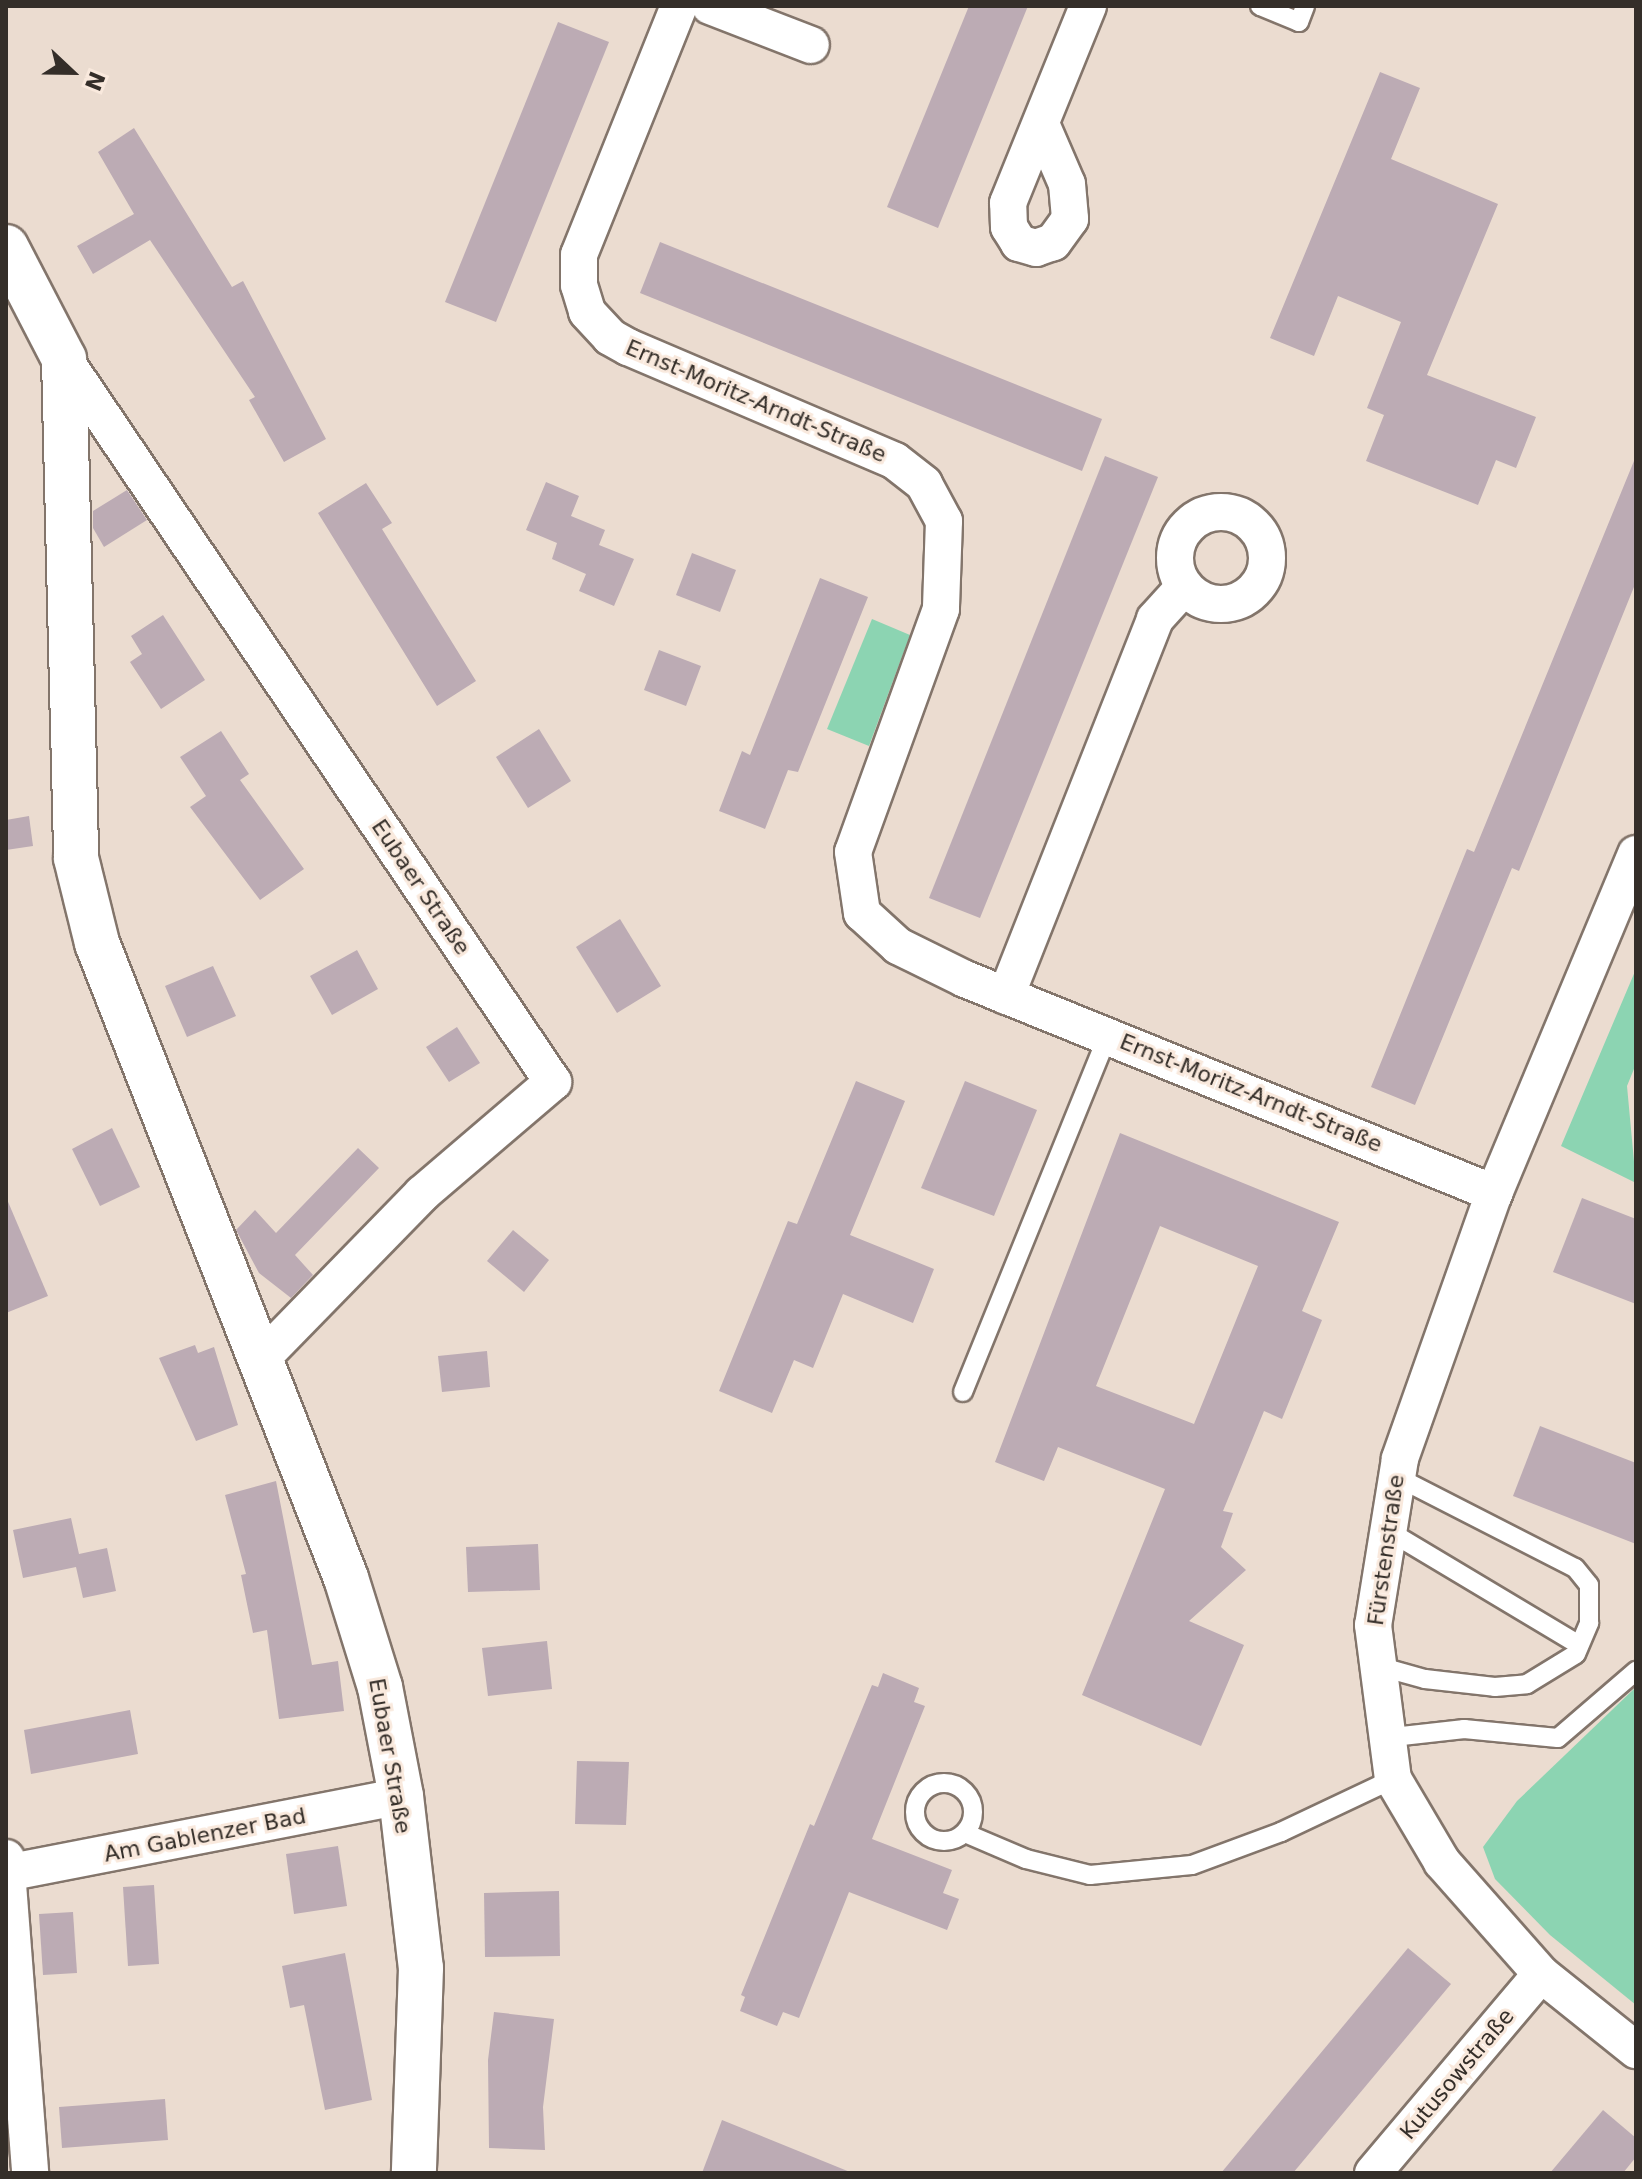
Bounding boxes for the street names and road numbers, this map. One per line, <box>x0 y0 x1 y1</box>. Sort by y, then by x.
street label: Ernst-Moritz-Arndt-Straße <box>622 334 890 468</box>
street label: Eubaer Straße <box>366 814 476 960</box>
street label: Ernst-Moritz-Arndt-Straße <box>1116 1028 1386 1158</box>
street label: Fürstenstraße <box>1362 1473 1410 1627</box>
street label: Eubaer Straße <box>363 1676 417 1836</box>
street label: Am Gablenzer Bad <box>102 1802 308 1868</box>
street label: Kutusowstraße <box>1395 2003 1519 2145</box>

